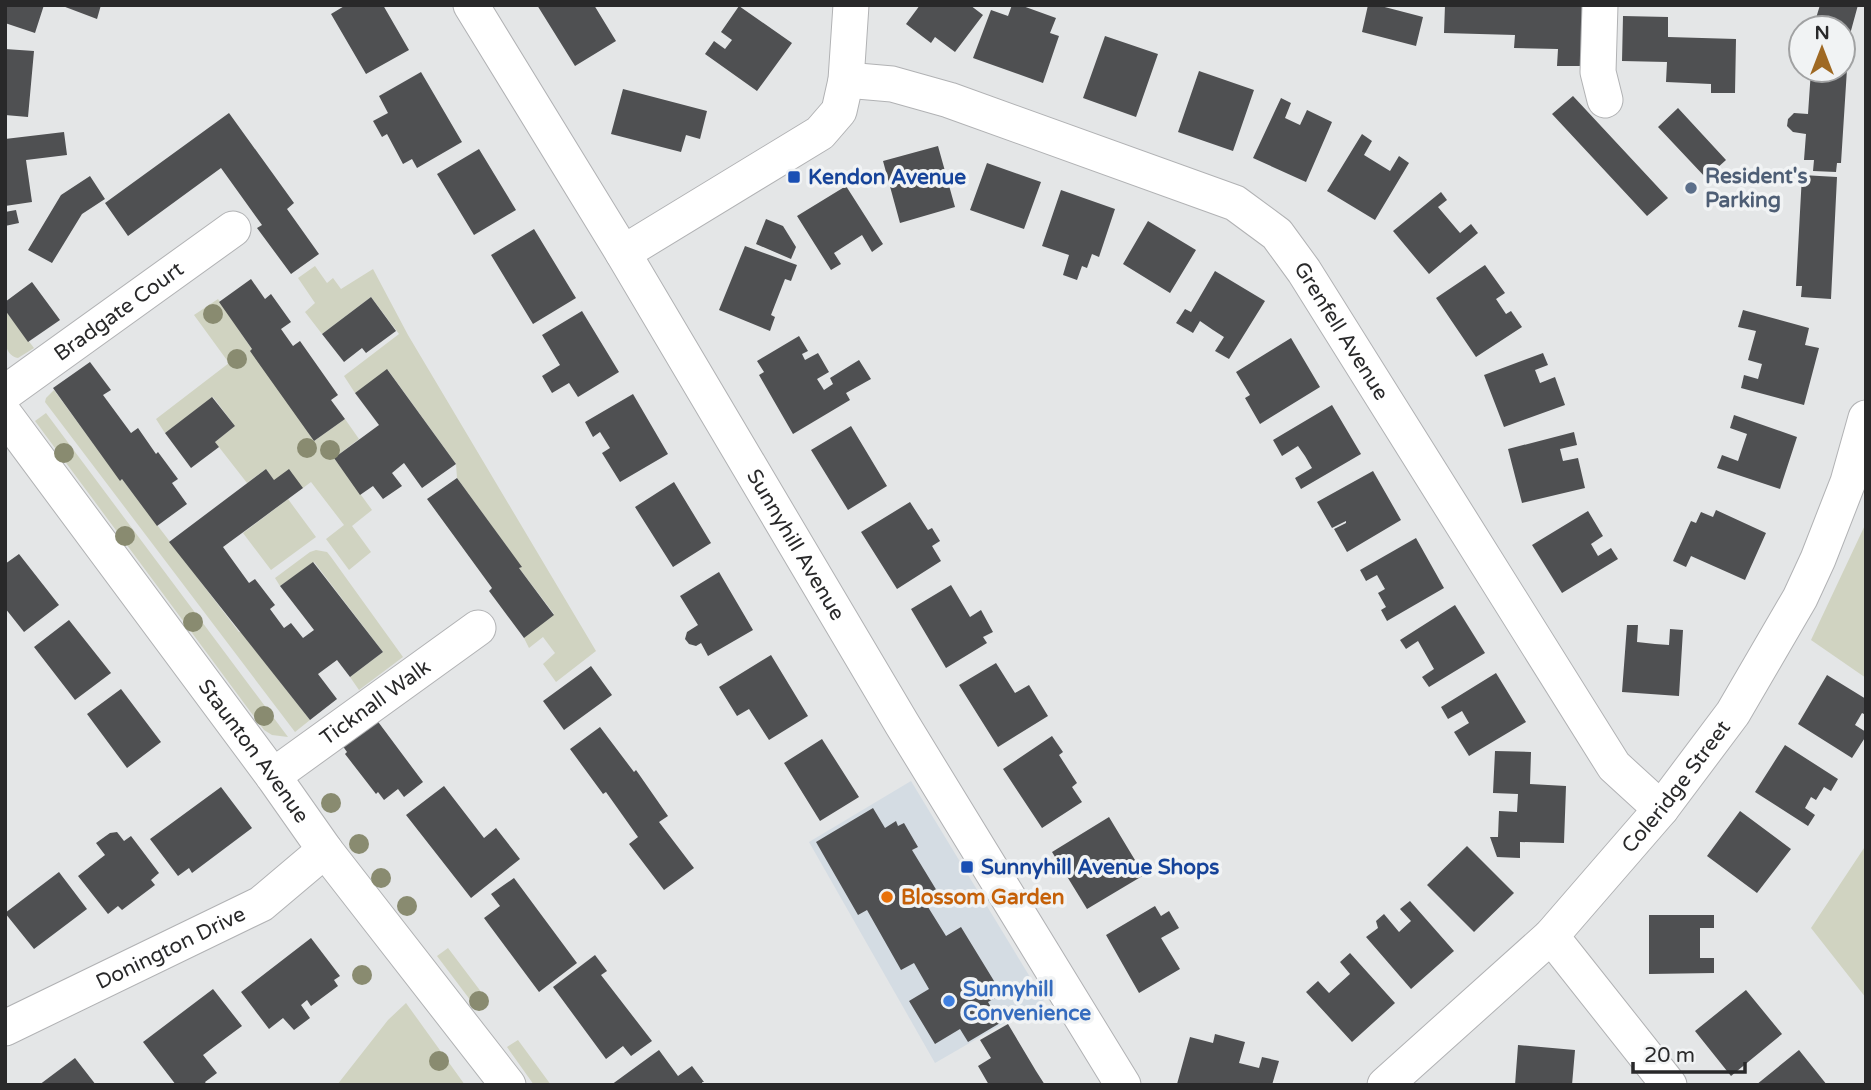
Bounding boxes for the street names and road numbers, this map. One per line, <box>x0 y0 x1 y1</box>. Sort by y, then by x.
street label: Bradgate Court <box>49 256 188 366</box>
street label: Grenfell Avenue <box>1289 257 1394 405</box>
street label: Sunnyhill Avenue <box>741 465 850 625</box>
street label: Ticknall Walk <box>315 654 435 750</box>
street label: Staunton Avenue <box>193 674 314 828</box>
street label: Coleridge Street <box>1616 715 1736 858</box>
street label: Donington Drive <box>92 901 249 995</box>

